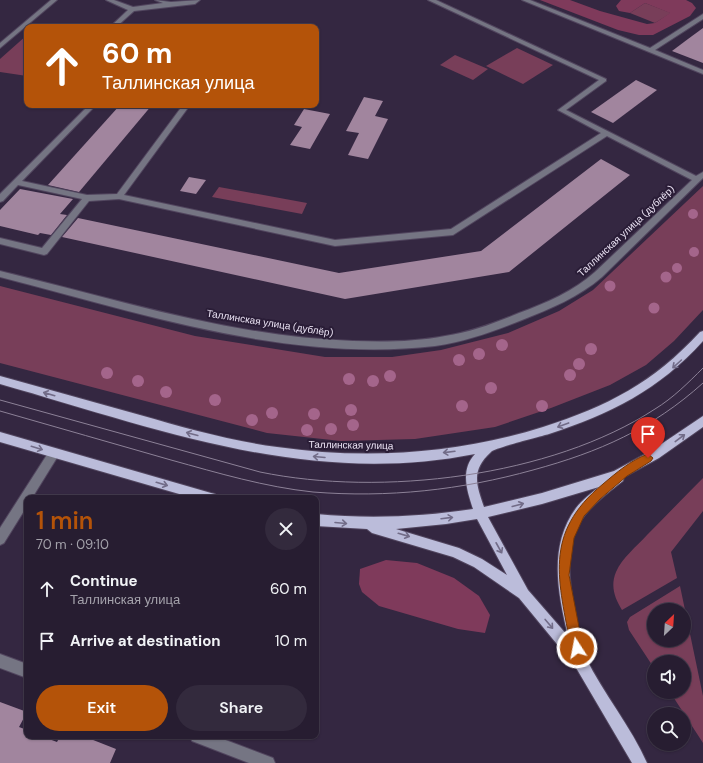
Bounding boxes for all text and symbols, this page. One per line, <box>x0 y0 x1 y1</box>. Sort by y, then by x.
text: 60 m <box>102 35 172 72</box>
icon: ahead <box>36 40 88 92</box>
text: Таллинская улица <box>102 71 255 95</box>
street label: Таллинская улица (дублёр) <box>575 182 677 279</box>
street label: Таллинская улица (дублёр) <box>206 307 335 339</box>
one-way arrow <box>672 359 682 369</box>
one-way arrow <box>43 390 56 397</box>
pin <box>631 417 665 458</box>
one-way arrow <box>557 422 569 430</box>
icon: arrive <box>637 423 659 445</box>
one-way arrow <box>186 430 199 437</box>
one-way arrow <box>675 434 686 442</box>
street label: Таллинская улица <box>309 438 394 452</box>
one-way arrow <box>31 445 44 452</box>
one-way arrow <box>443 448 456 456</box>
one-way arrow <box>313 453 326 460</box>
one-way arrow <box>155 481 168 488</box>
one-way arrow <box>511 501 524 508</box>
text: 1 min <box>36 505 93 536</box>
button: close <box>265 508 307 550</box>
one-way arrow <box>440 514 453 522</box>
one-way arrow <box>334 519 347 526</box>
one-way arrow <box>397 532 410 540</box>
text: 70 m · 09:10 <box>36 536 109 553</box>
one-way arrow <box>496 542 503 554</box>
text: Continue <box>70 571 138 591</box>
icon: ahead <box>36 578 58 600</box>
text: 60 m <box>270 579 307 599</box>
text: Таллинская улица <box>70 591 180 608</box>
north arrow <box>647 603 691 647</box>
map controls <box>647 603 691 751</box>
one-way arrow <box>545 619 554 630</box>
position arrow <box>556 627 598 669</box>
icon: arrive <box>36 630 58 652</box>
text: Arrive at destination <box>70 631 221 651</box>
text: 10 m <box>275 631 307 651</box>
button: sound <box>647 655 691 699</box>
button: Exit <box>36 685 168 731</box>
button: Share <box>176 685 307 731</box>
button: search <box>647 707 691 751</box>

